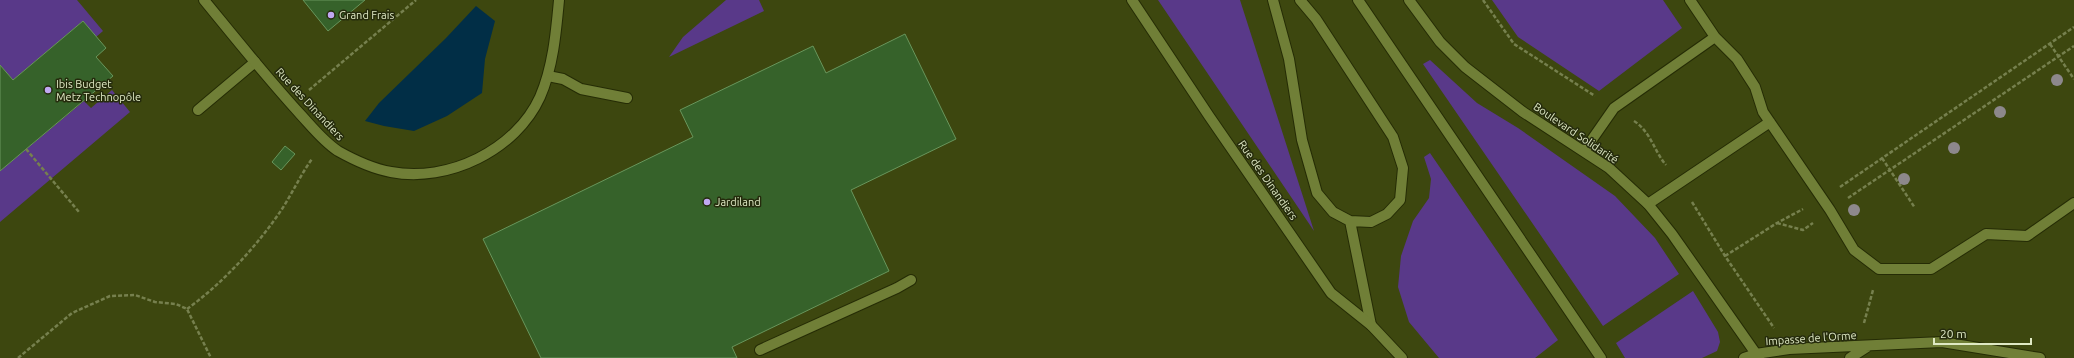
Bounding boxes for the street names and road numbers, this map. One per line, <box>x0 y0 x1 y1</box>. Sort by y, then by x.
street label: Rue des Dinandiers <box>273 65 347 143</box>
street label: Boulevard Solidarité <box>1531 100 1621 166</box>
street label: Rue des Dinandiers <box>1236 138 1300 222</box>
street label: Impasse de l'Orme <box>1765 329 1857 347</box>

